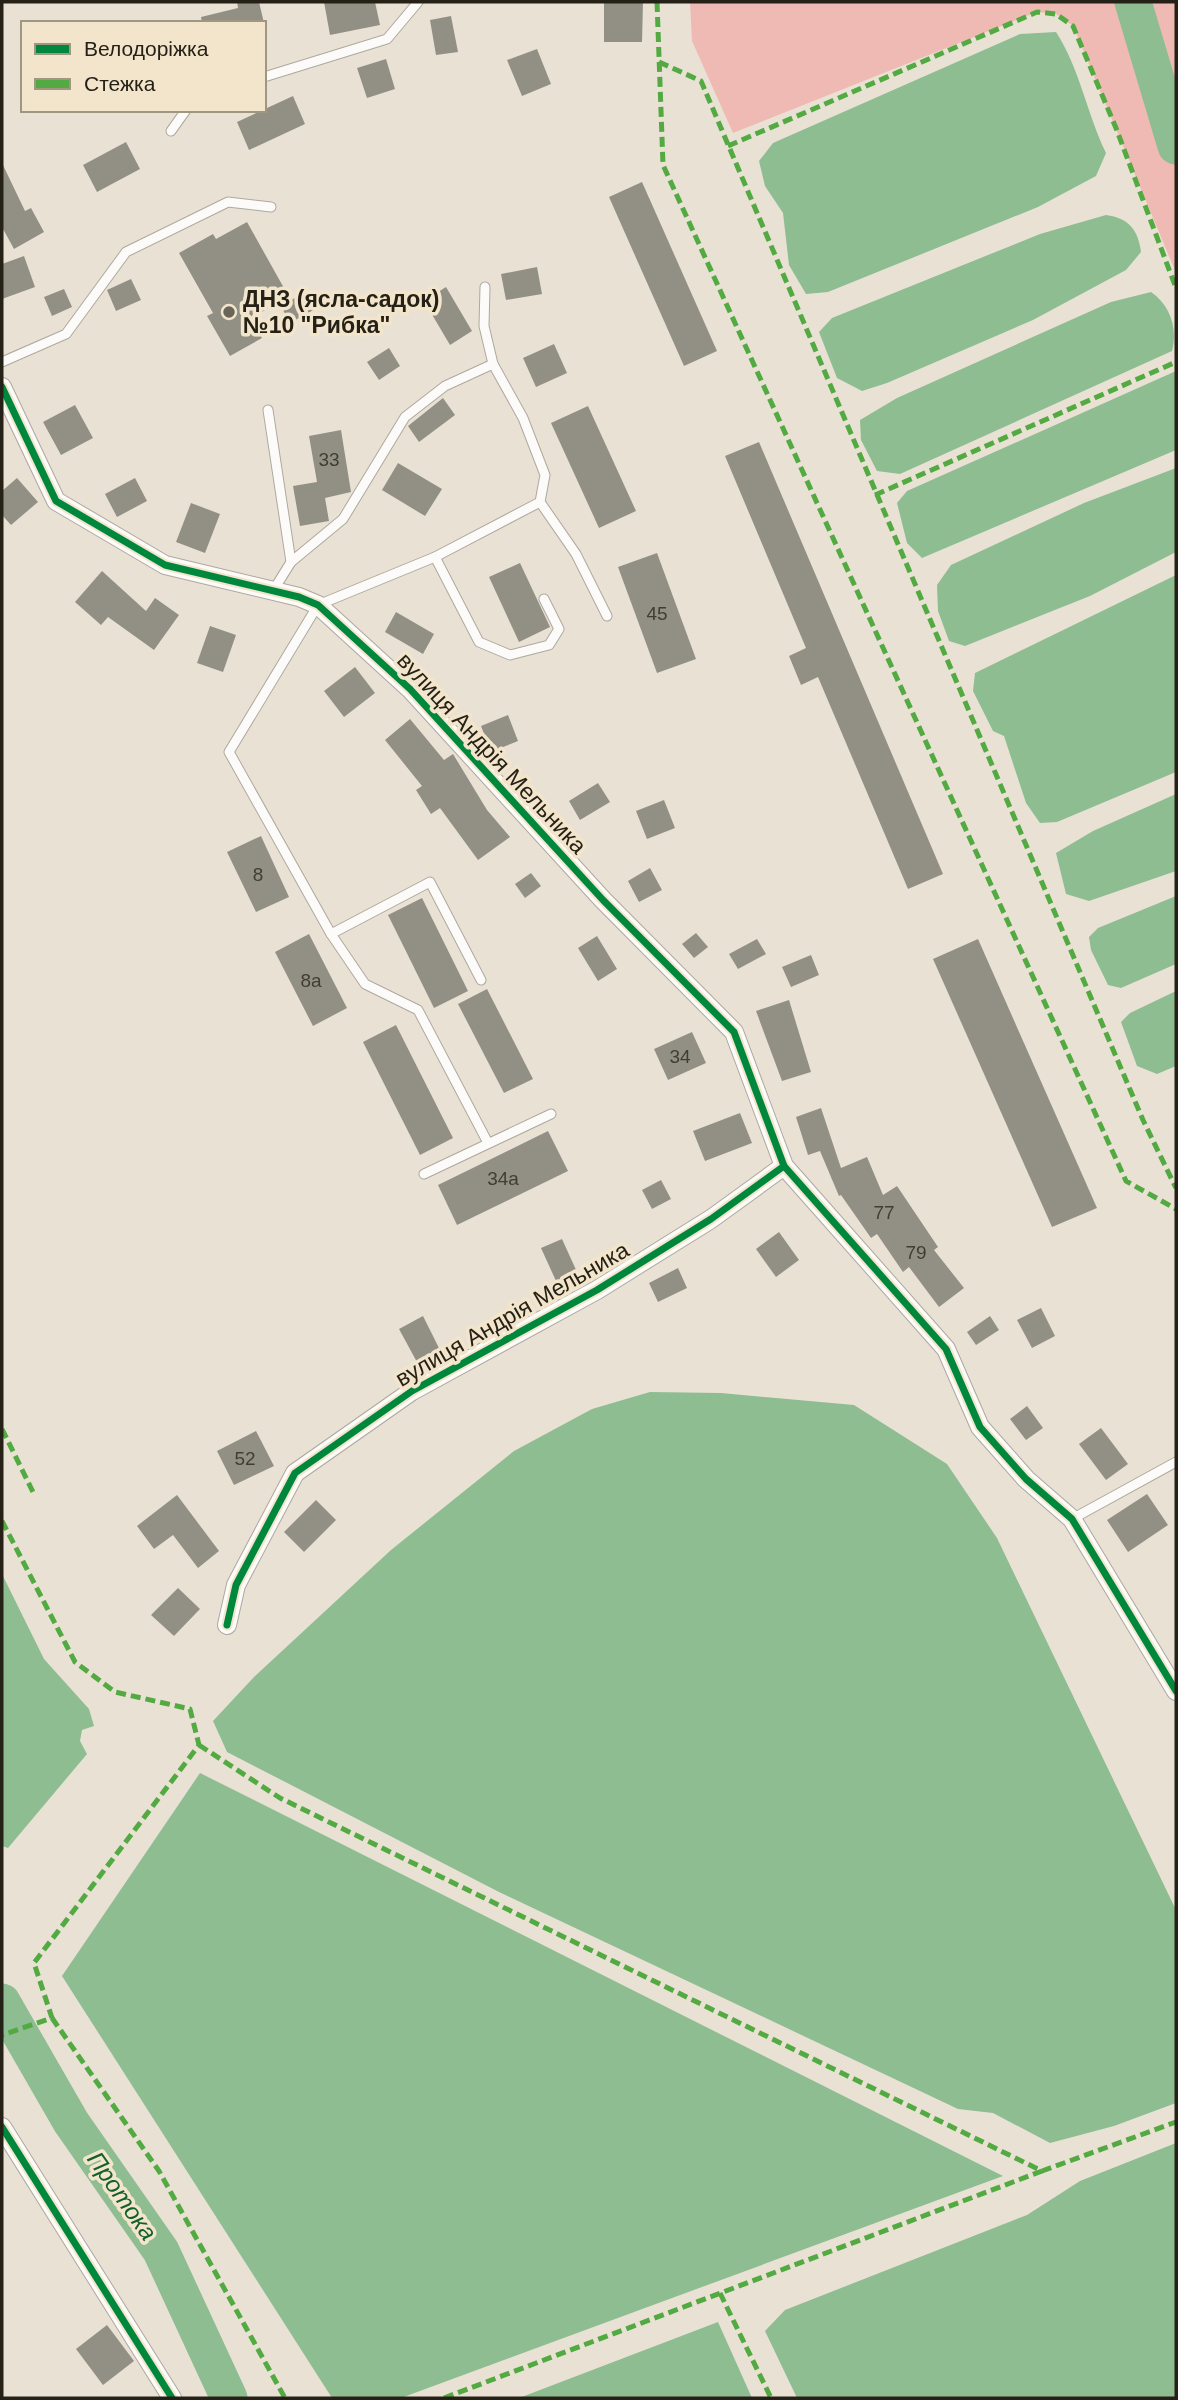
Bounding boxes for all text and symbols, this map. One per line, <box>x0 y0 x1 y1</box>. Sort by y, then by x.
legend <box>21 21 266 112</box>
text: Велодоріжка <box>84 37 209 60</box>
text: Стежка <box>84 72 156 95</box>
place label: ДНЗ (ясла-садок) №10 "Рибка" <box>243 286 439 338</box>
marker: ДНЗ (ясла-садок) №10 "Рибка" <box>221 304 237 320</box>
house number: 33 <box>318 449 340 470</box>
house number: 45 <box>646 603 668 624</box>
street label: вулиця Андрія Мельника <box>392 647 592 859</box>
house number: 8 <box>253 864 263 885</box>
house number: 8а <box>300 970 322 991</box>
house number: 34 <box>669 1046 691 1067</box>
house number: 34а <box>487 1168 519 1189</box>
house number: 77 <box>873 1202 895 1223</box>
street label: вулиця Андрія Мельника <box>391 1236 633 1392</box>
house number: 79 <box>905 1242 927 1263</box>
house number: 52 <box>234 1448 256 1469</box>
water label: Протока <box>82 2146 163 2245</box>

